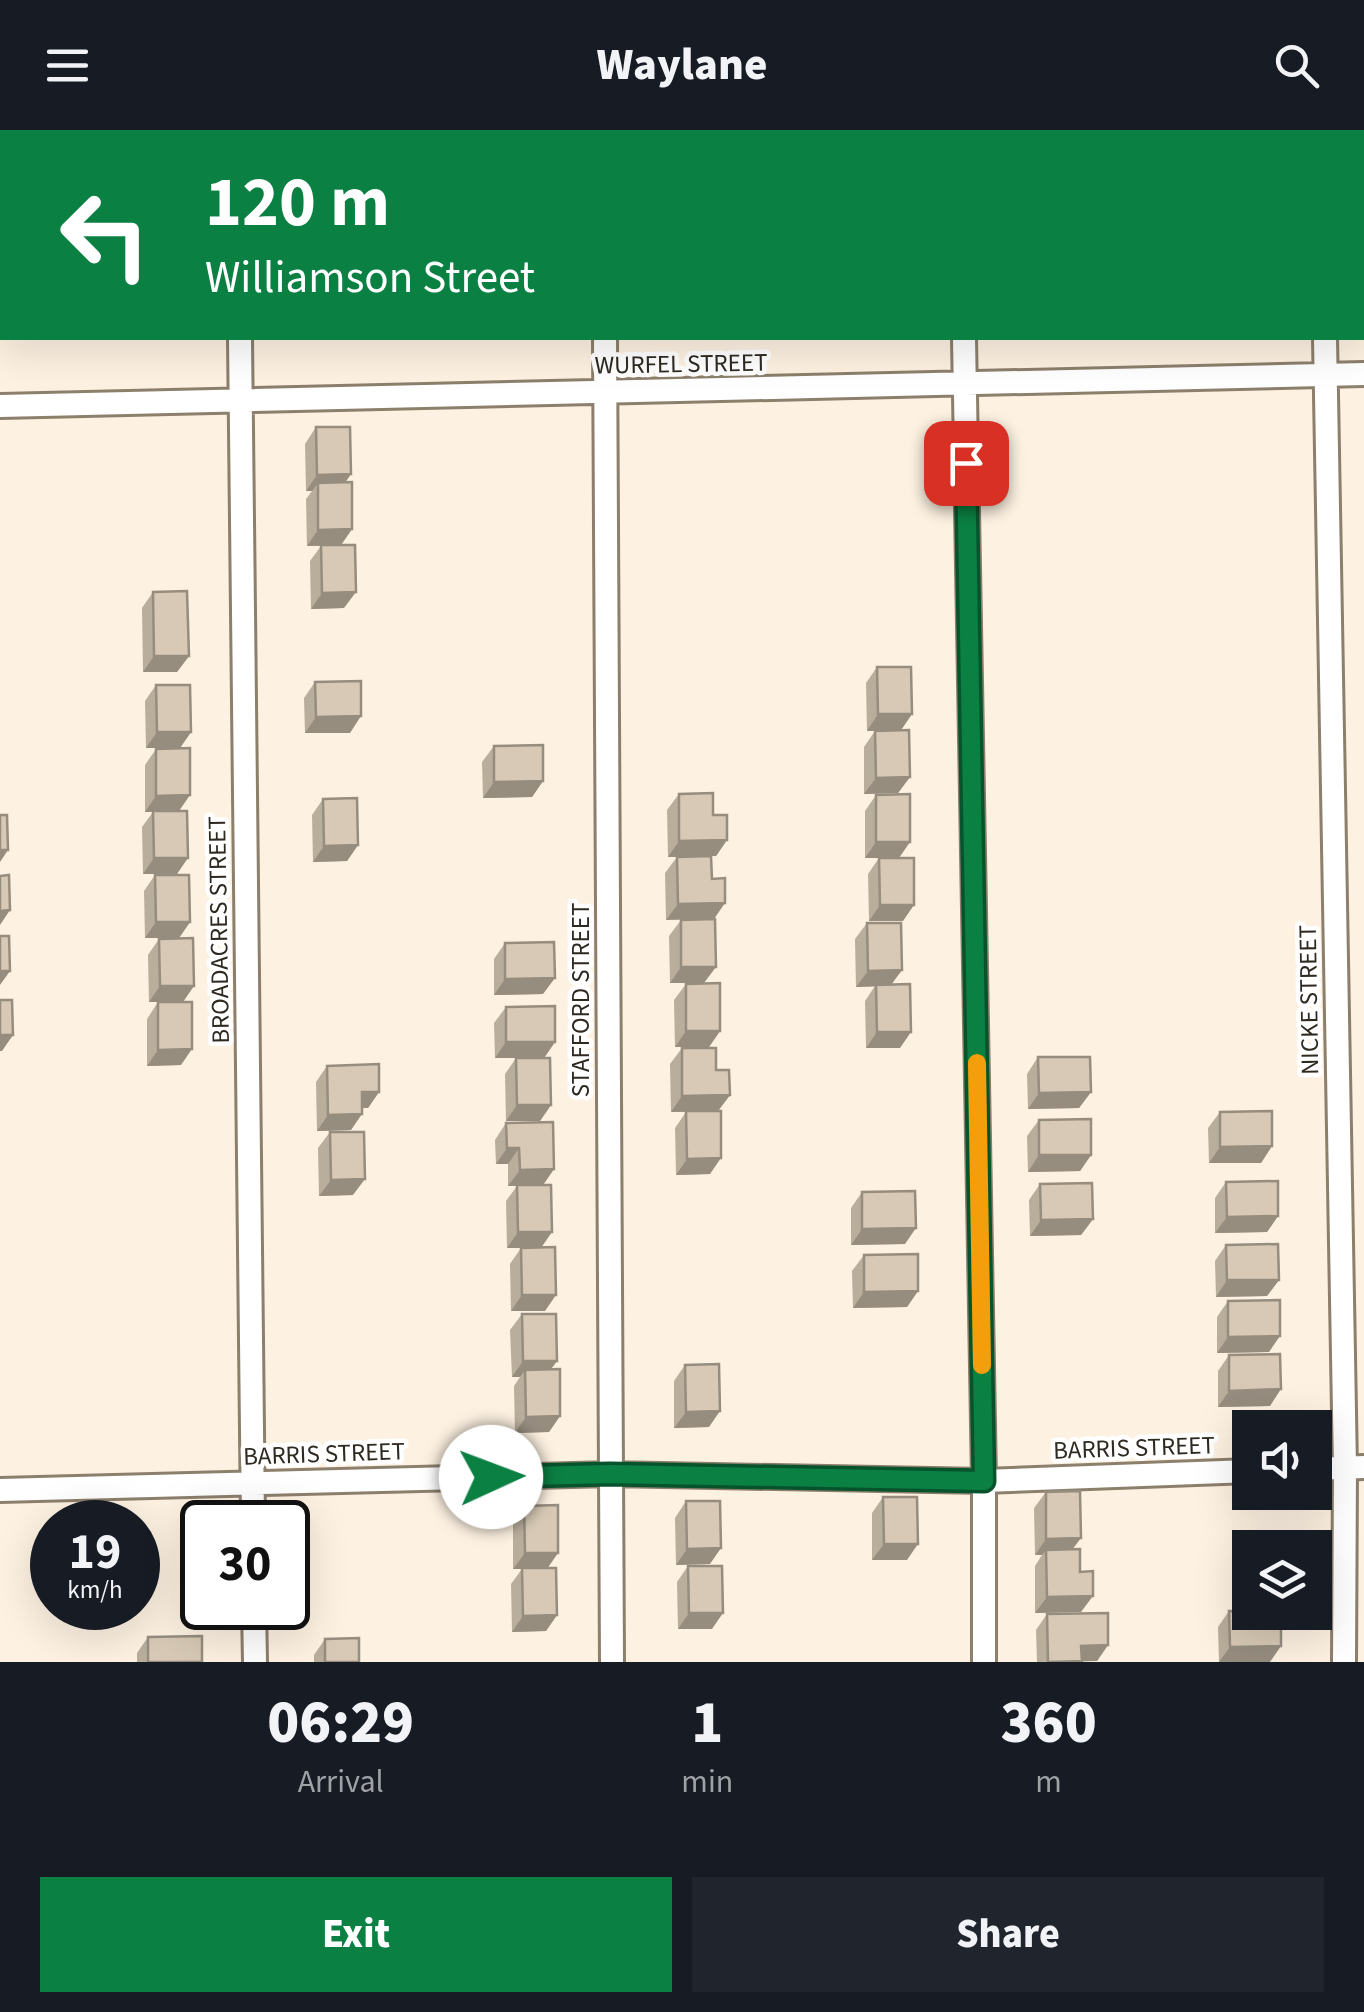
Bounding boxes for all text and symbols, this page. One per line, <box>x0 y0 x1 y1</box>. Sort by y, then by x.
text: Waylane <box>597 33 767 97</box>
icon: menu <box>40 38 95 93</box>
icon: search <box>1269 38 1324 93</box>
text: 120 m <box>205 153 390 253</box>
icon: left <box>40 170 170 300</box>
text: Williamson Street <box>205 246 535 310</box>
street label: WURFEL STREET <box>594 344 768 384</box>
pin <box>924 421 1009 506</box>
icon: arrive <box>939 436 994 491</box>
street label: BROADACRES STREET <box>199 816 239 1044</box>
street label: STAFFORD STREET <box>563 903 599 1097</box>
street label: NICKE STREET <box>1290 925 1328 1075</box>
map controls <box>1232 1410 1332 1630</box>
button: sound <box>1232 1410 1332 1510</box>
position arrow <box>439 1425 543 1529</box>
street label: BARRIS STREET <box>1052 1427 1216 1469</box>
street label: BARRIS STREET <box>242 1433 406 1475</box>
speed limit sign: 30 <box>180 1500 310 1630</box>
text: 19 <box>69 1517 121 1588</box>
button: layers <box>1232 1530 1332 1630</box>
text: km/h <box>67 1572 123 1608</box>
text: 06:29 <box>267 1681 414 1766</box>
text: 1 <box>691 1681 723 1766</box>
text: 360 <box>1001 1681 1097 1766</box>
text: Arrival <box>298 1759 384 1805</box>
text: min <box>681 1759 733 1805</box>
text: m <box>1035 1759 1062 1805</box>
button: Exit <box>40 1877 672 1992</box>
button: Share <box>692 1877 1324 1992</box>

